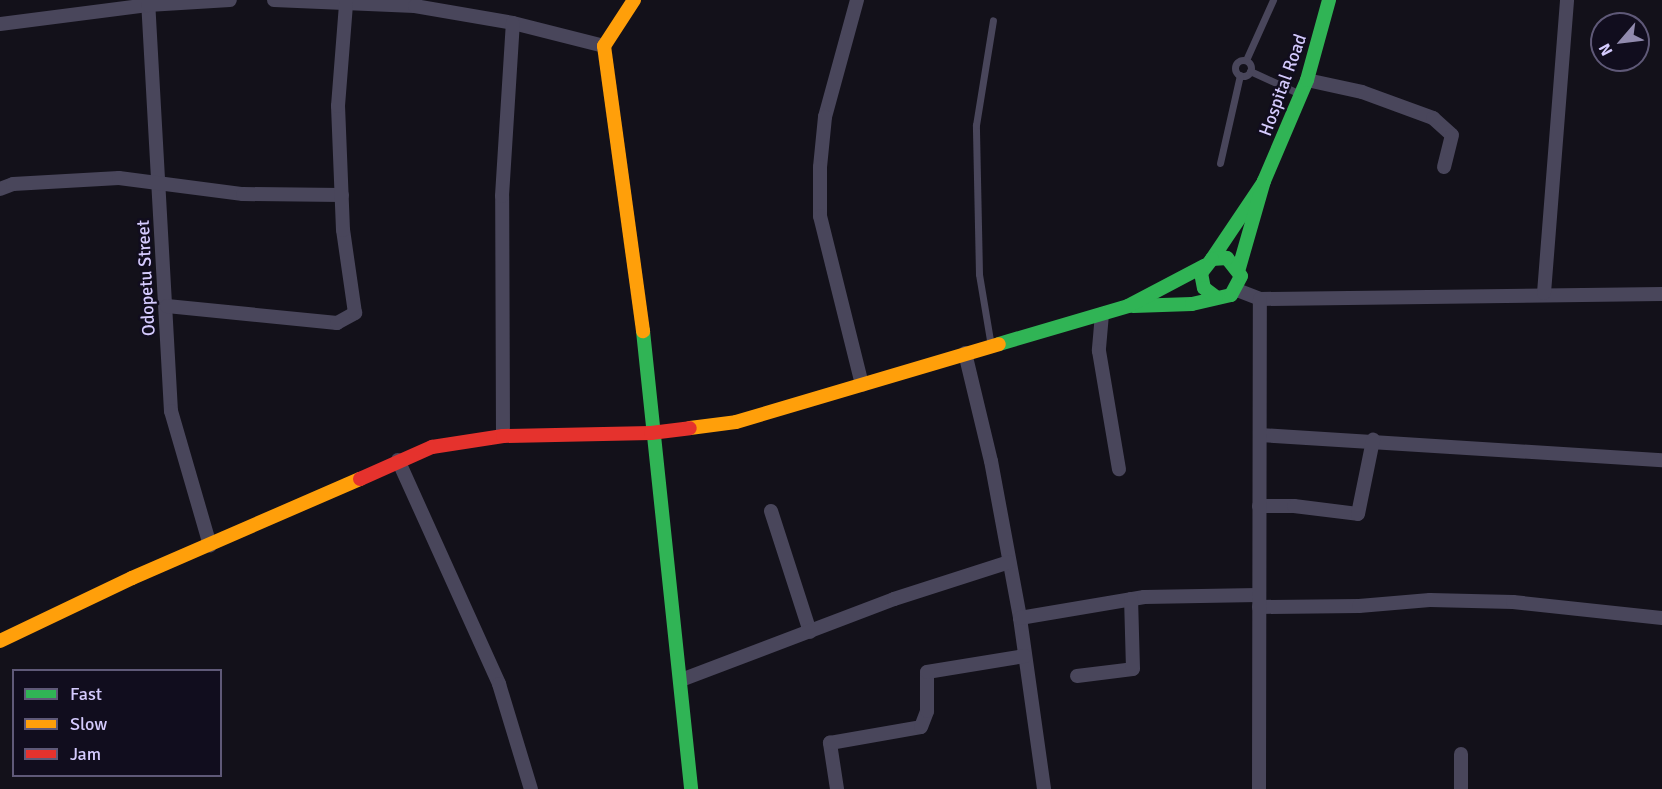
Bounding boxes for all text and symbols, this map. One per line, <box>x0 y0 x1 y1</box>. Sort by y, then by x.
north arrow <box>1590 12 1650 72</box>
street label: Hospital Road <box>1255 31 1311 139</box>
text: N <box>1594 40 1617 59</box>
street label: Odopetu Street <box>132 219 160 337</box>
legend <box>12 669 222 777</box>
text: Fast <box>70 683 102 705</box>
text: Slow <box>70 713 107 735</box>
text: Jam <box>70 743 101 765</box>

